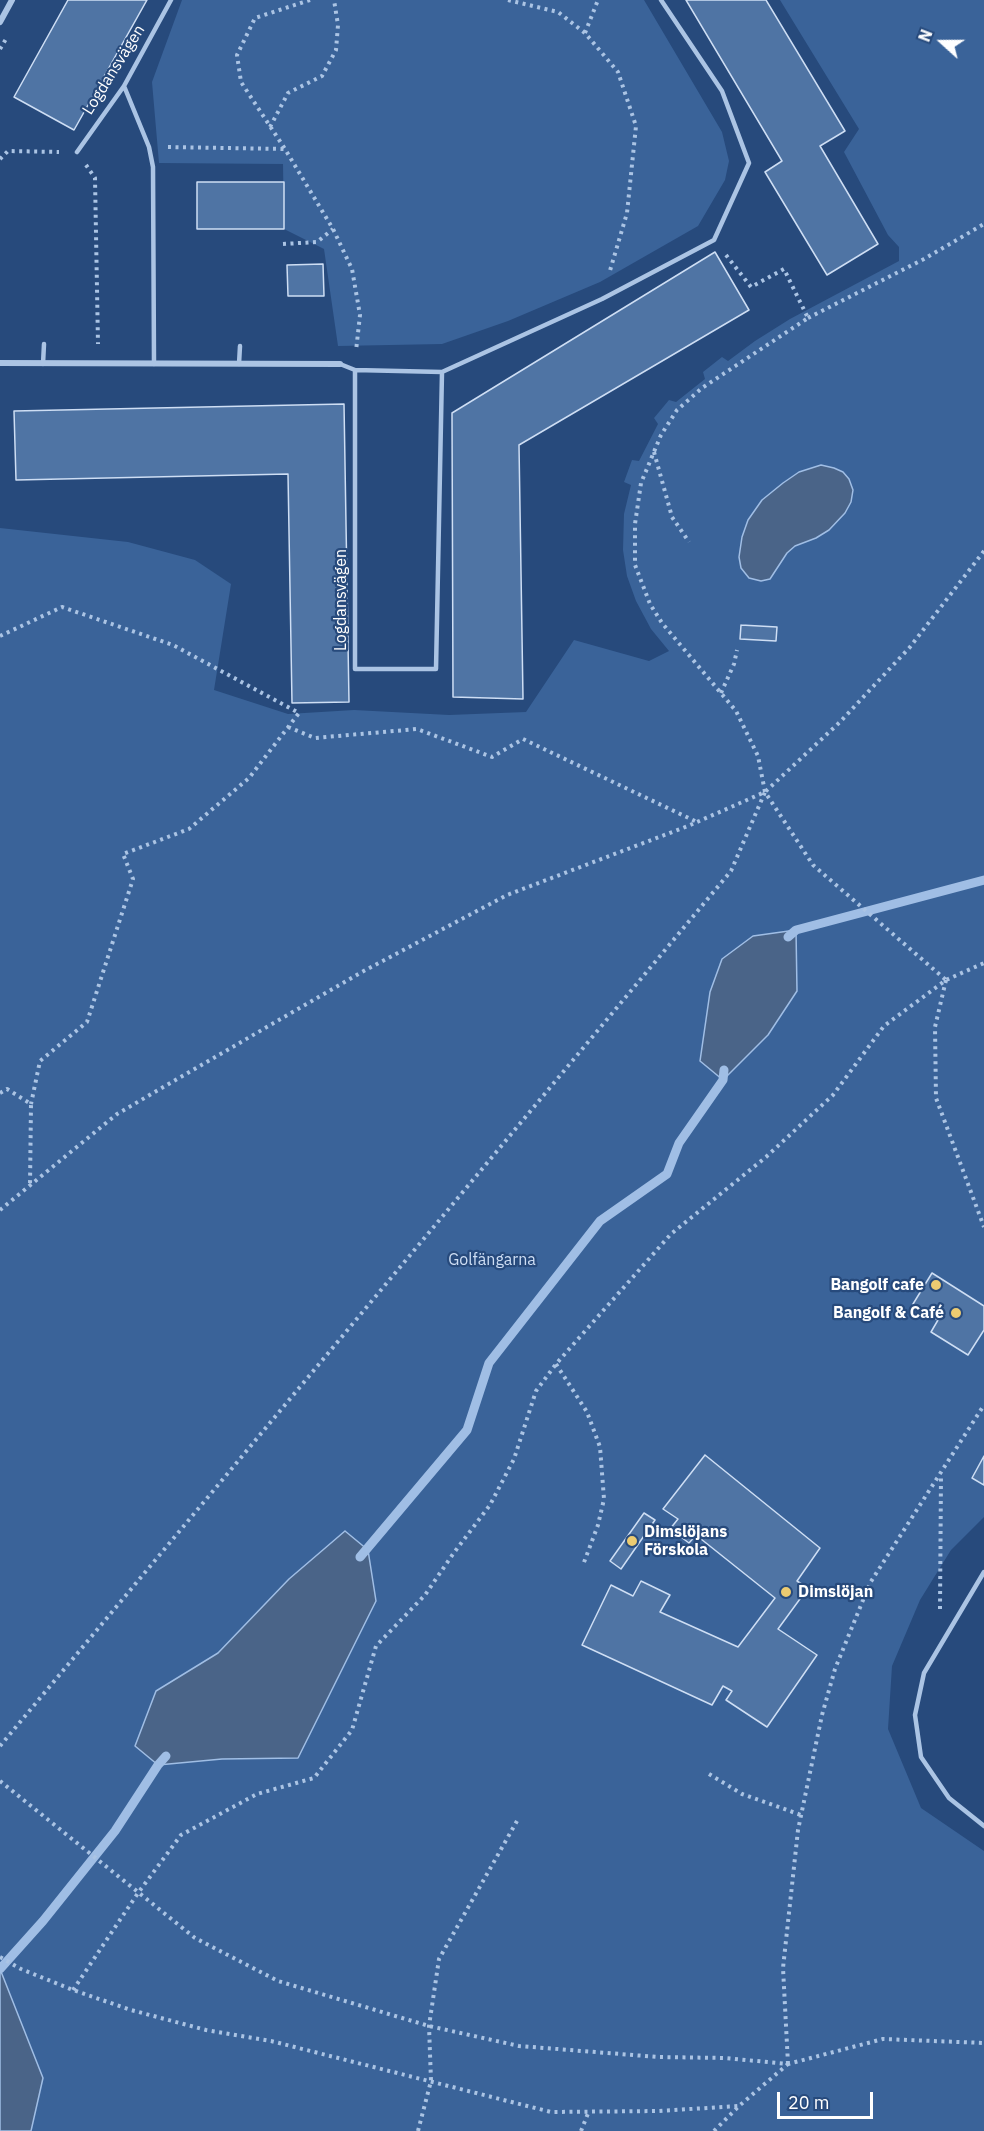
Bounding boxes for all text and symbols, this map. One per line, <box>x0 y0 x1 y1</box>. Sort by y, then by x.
north arrow <box>912 12 972 72</box>
street label: Logdansvägen <box>79 22 149 118</box>
text: N <box>914 27 937 45</box>
street label: Logdansvägen <box>331 549 351 651</box>
park label: Golfängarna <box>448 1250 536 1270</box>
place label: Bangolf cafe <box>830 1275 924 1295</box>
marker: Bangolf cafe <box>929 1278 943 1292</box>
place label: Bangolf & Café <box>833 1303 944 1323</box>
marker: Bangolf & Café <box>949 1306 963 1320</box>
place label: Dimslöjans Förskola <box>644 1522 727 1560</box>
marker: Dimslöjans Förskola <box>625 1534 639 1548</box>
place label: Dimslöjan <box>798 1582 873 1602</box>
marker: Dimslöjan <box>779 1585 793 1599</box>
scale bar <box>780 2080 876 2118</box>
text: 20 m <box>788 2091 830 2114</box>

